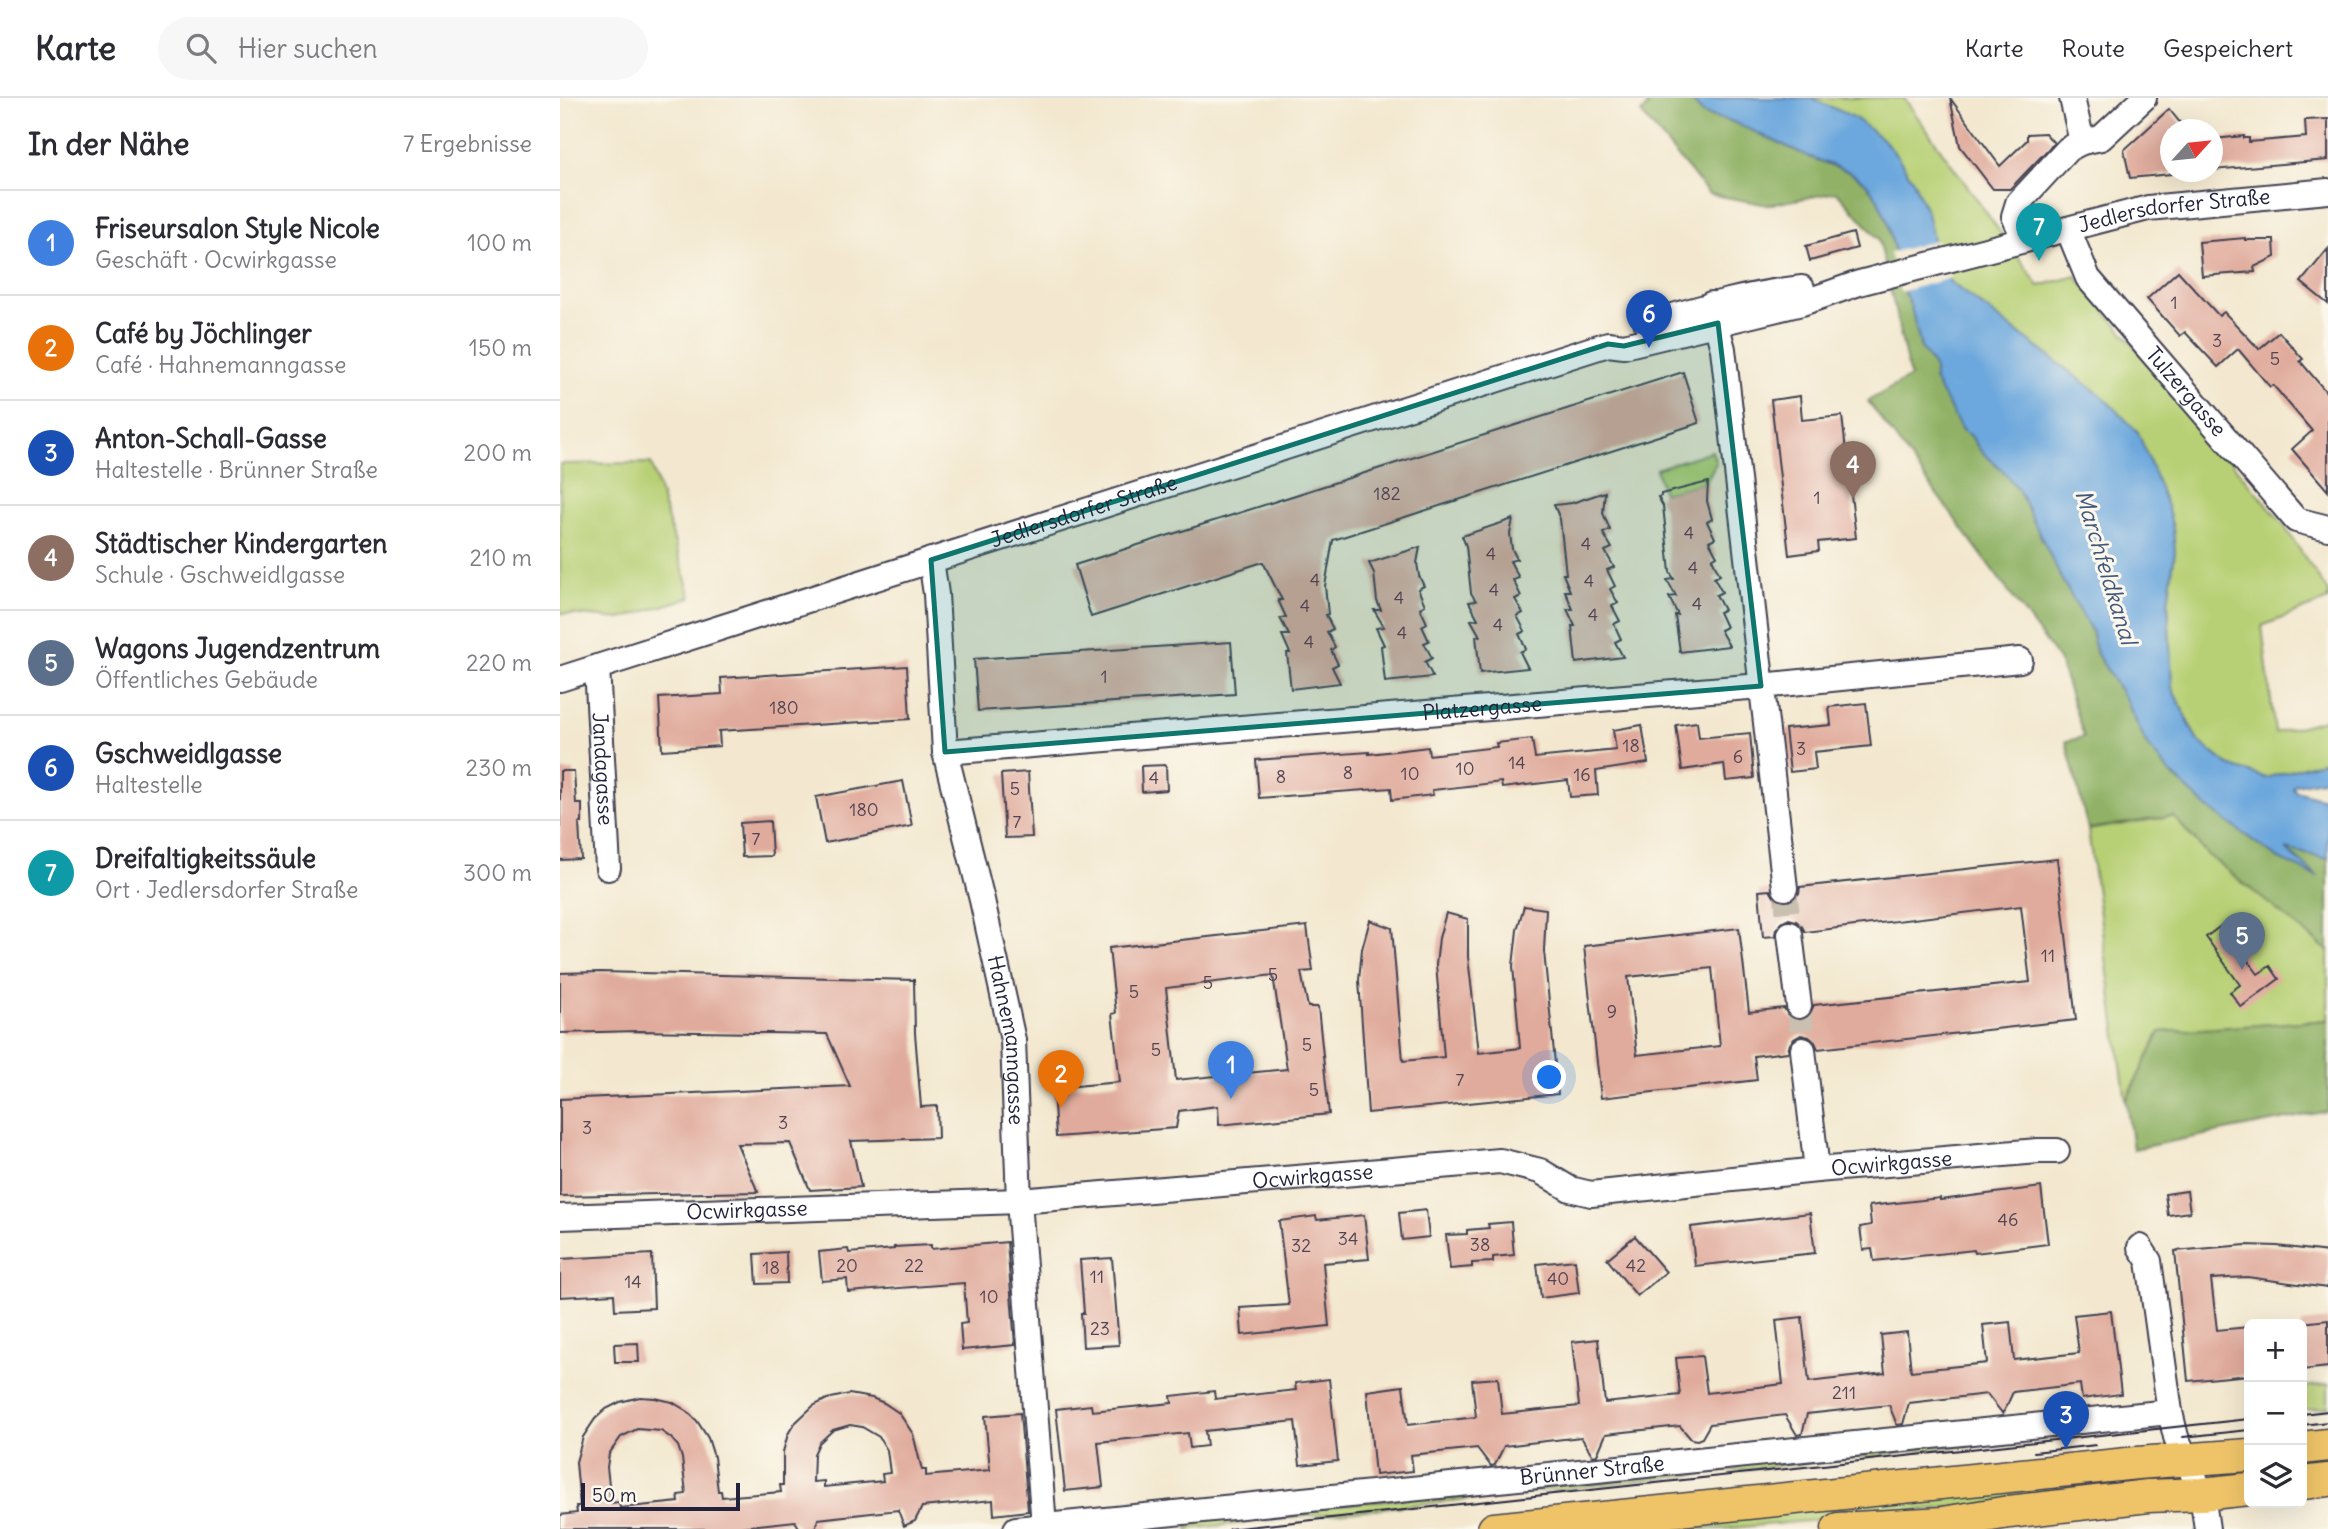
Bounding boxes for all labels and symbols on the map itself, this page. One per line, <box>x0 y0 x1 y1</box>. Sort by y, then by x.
north arrow <box>2160 119 2223 182</box>
street label: Jedlersdorfer Straße <box>2075 183 2271 239</box>
pin: 7 <box>2016 203 2062 261</box>
pin: 6 <box>1626 290 1672 348</box>
house number: 1 <box>2170 291 2178 314</box>
house number: 3 <box>2212 329 2222 352</box>
street label: Tulzergasse <box>2140 341 2232 442</box>
house number: 5 <box>2270 347 2280 370</box>
pin: 4 <box>1830 441 1876 499</box>
street label: Jedlersdorfer Straße <box>987 469 1180 553</box>
house number: 182 <box>1373 482 1401 505</box>
house number: 1 <box>1813 486 1821 509</box>
water label: Marchfeldkanal <box>2069 486 2145 650</box>
house number: 4 <box>1684 521 1694 544</box>
house number: 4 <box>1581 532 1591 555</box>
house number: 4 <box>1486 542 1496 565</box>
house number: 4 <box>1688 556 1698 579</box>
house number: 4 <box>1310 568 1320 591</box>
house number: 4 <box>1584 569 1594 592</box>
house number: 4 <box>1489 578 1499 601</box>
house number: 4 <box>1394 586 1404 609</box>
house number: 4 <box>1692 592 1702 615</box>
house number: 4 <box>1300 594 1310 617</box>
house number: 4 <box>1588 603 1598 626</box>
house number: 4 <box>1493 613 1503 636</box>
house number: 4 <box>1397 621 1407 644</box>
house number: 4 <box>1304 630 1314 653</box>
house number: 1 <box>1100 665 1108 688</box>
street label: Platzergasse <box>1421 690 1543 726</box>
house number: 180 <box>769 696 799 719</box>
street label: Jandagasse <box>586 712 620 826</box>
house number: 18 <box>1622 734 1640 757</box>
house number: 3 <box>1796 737 1806 760</box>
house number: 6 <box>1733 745 1743 768</box>
house number: 14 <box>1508 751 1526 774</box>
house number: 10 <box>1456 757 1475 780</box>
house number: 8 <box>1343 761 1353 784</box>
house number: 10 <box>1401 762 1420 785</box>
house number: 16 <box>1573 763 1591 786</box>
house number: 8 <box>1276 765 1286 788</box>
house number: 4 <box>1149 766 1159 789</box>
house number: 5 <box>1010 777 1020 800</box>
house number: 180 <box>849 798 879 821</box>
house number: 7 <box>1013 810 1022 833</box>
house number: 7 <box>752 827 761 850</box>
pin: 5 <box>2219 912 2265 970</box>
house number: 11 <box>2041 944 2055 967</box>
street label: Hahnemanngasse <box>982 953 1030 1126</box>
house number: 5 <box>1268 963 1278 986</box>
house number: 5 <box>1203 971 1213 994</box>
house number: 5 <box>1129 980 1139 1003</box>
house number: 9 <box>1607 1000 1617 1023</box>
house number: 5 <box>1302 1033 1312 1056</box>
house number: 5 <box>1151 1038 1161 1061</box>
pin: 1 <box>1208 1041 1254 1099</box>
pin: 2 <box>1038 1050 1084 1108</box>
your location <box>1532 1060 1566 1094</box>
house number: 7 <box>1456 1068 1465 1091</box>
house number: 5 <box>1309 1078 1319 1101</box>
house number: 3 <box>778 1111 788 1134</box>
house number: 3 <box>582 1116 592 1139</box>
street label: Ocwirkgasse <box>1830 1144 1953 1182</box>
street label: Ocwirkgasse <box>1251 1158 1374 1195</box>
street label: Ocwirkgasse <box>686 1194 808 1226</box>
house number: 46 <box>1998 1208 2018 1231</box>
house number: 34 <box>1338 1227 1358 1250</box>
house number: 38 <box>1470 1233 1490 1256</box>
house number: 32 <box>1291 1234 1311 1257</box>
house number: 20 <box>836 1254 858 1277</box>
house number: 22 <box>904 1254 924 1277</box>
house number: 42 <box>1626 1254 1646 1277</box>
house number: 18 <box>762 1256 780 1279</box>
house number: 11 <box>1090 1265 1104 1288</box>
house number: 40 <box>1547 1267 1569 1290</box>
house number: 14 <box>624 1270 642 1293</box>
house number: 10 <box>980 1285 999 1308</box>
house number: 23 <box>1090 1317 1110 1340</box>
house number: 211 <box>1832 1381 1856 1404</box>
pin: 3 <box>2043 1391 2089 1449</box>
street label: Brünner Straße <box>1518 1449 1666 1491</box>
scale bar <box>581 1480 740 1512</box>

